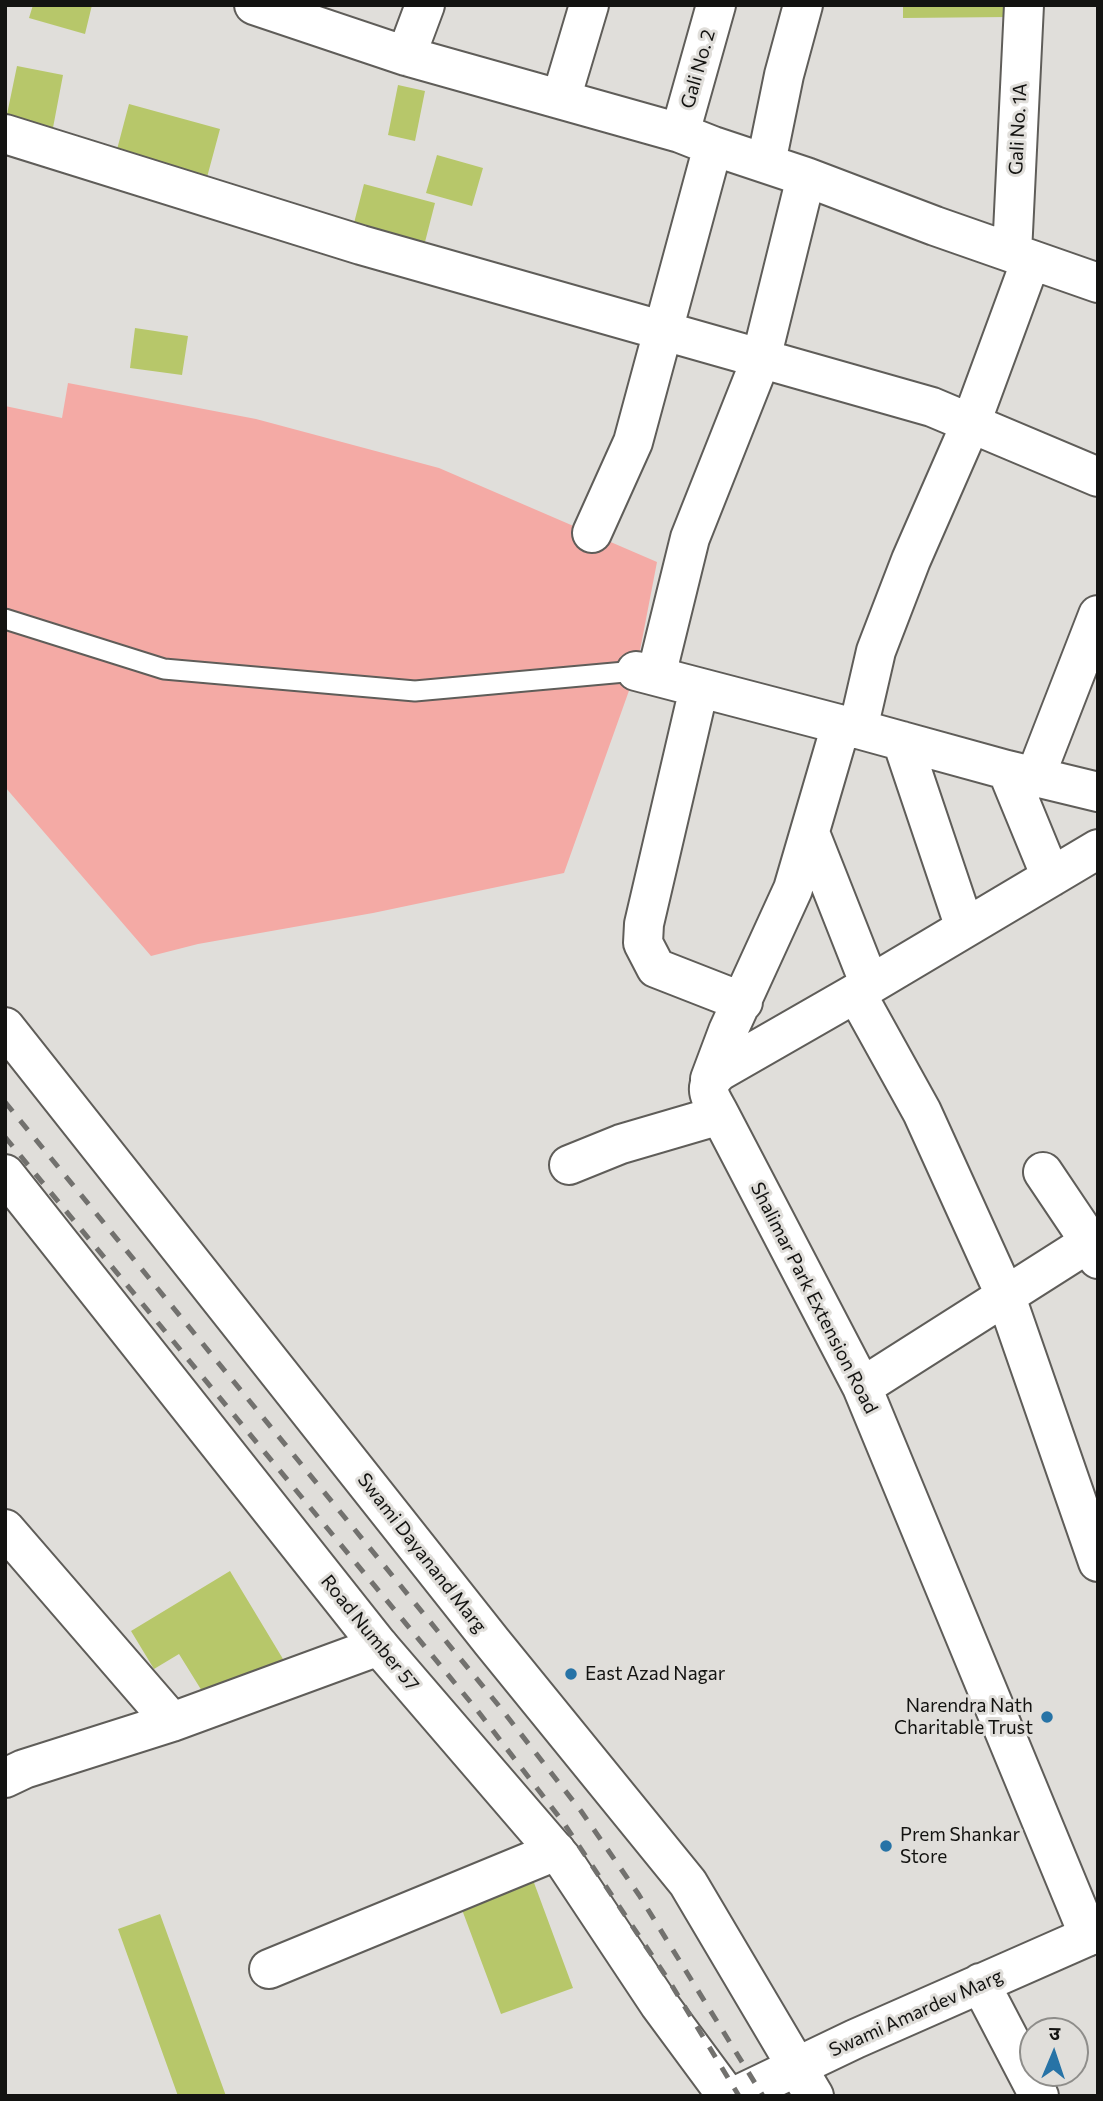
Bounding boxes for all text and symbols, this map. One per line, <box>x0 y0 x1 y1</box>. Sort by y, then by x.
street label: Gali No. 2 <box>676 27 720 111</box>
street label: Gali No. 1A <box>1004 83 1032 175</box>
street label: Shalimar Park Extension Road <box>746 1179 882 1417</box>
street label: Swami Dayanand Marg <box>353 1469 491 1637</box>
street label: Road Number 57 <box>316 1570 424 1696</box>
place label: East Azad Nagar <box>585 1663 725 1685</box>
marker: East Azad Nagar <box>563 1666 579 1682</box>
place label: Narendra Nath Charitable Trust <box>894 1695 1033 1739</box>
marker: Narendra Nath Charitable Trust <box>1039 1709 1055 1725</box>
place label: Prem Shankar Store <box>900 1824 1020 1868</box>
marker: Prem Shankar Store <box>878 1838 894 1854</box>
street label: Swami Amardev Marg <box>826 1964 1006 2062</box>
north arrow <box>1019 2017 1089 2087</box>
text: उ <box>1049 2021 1061 2044</box>

